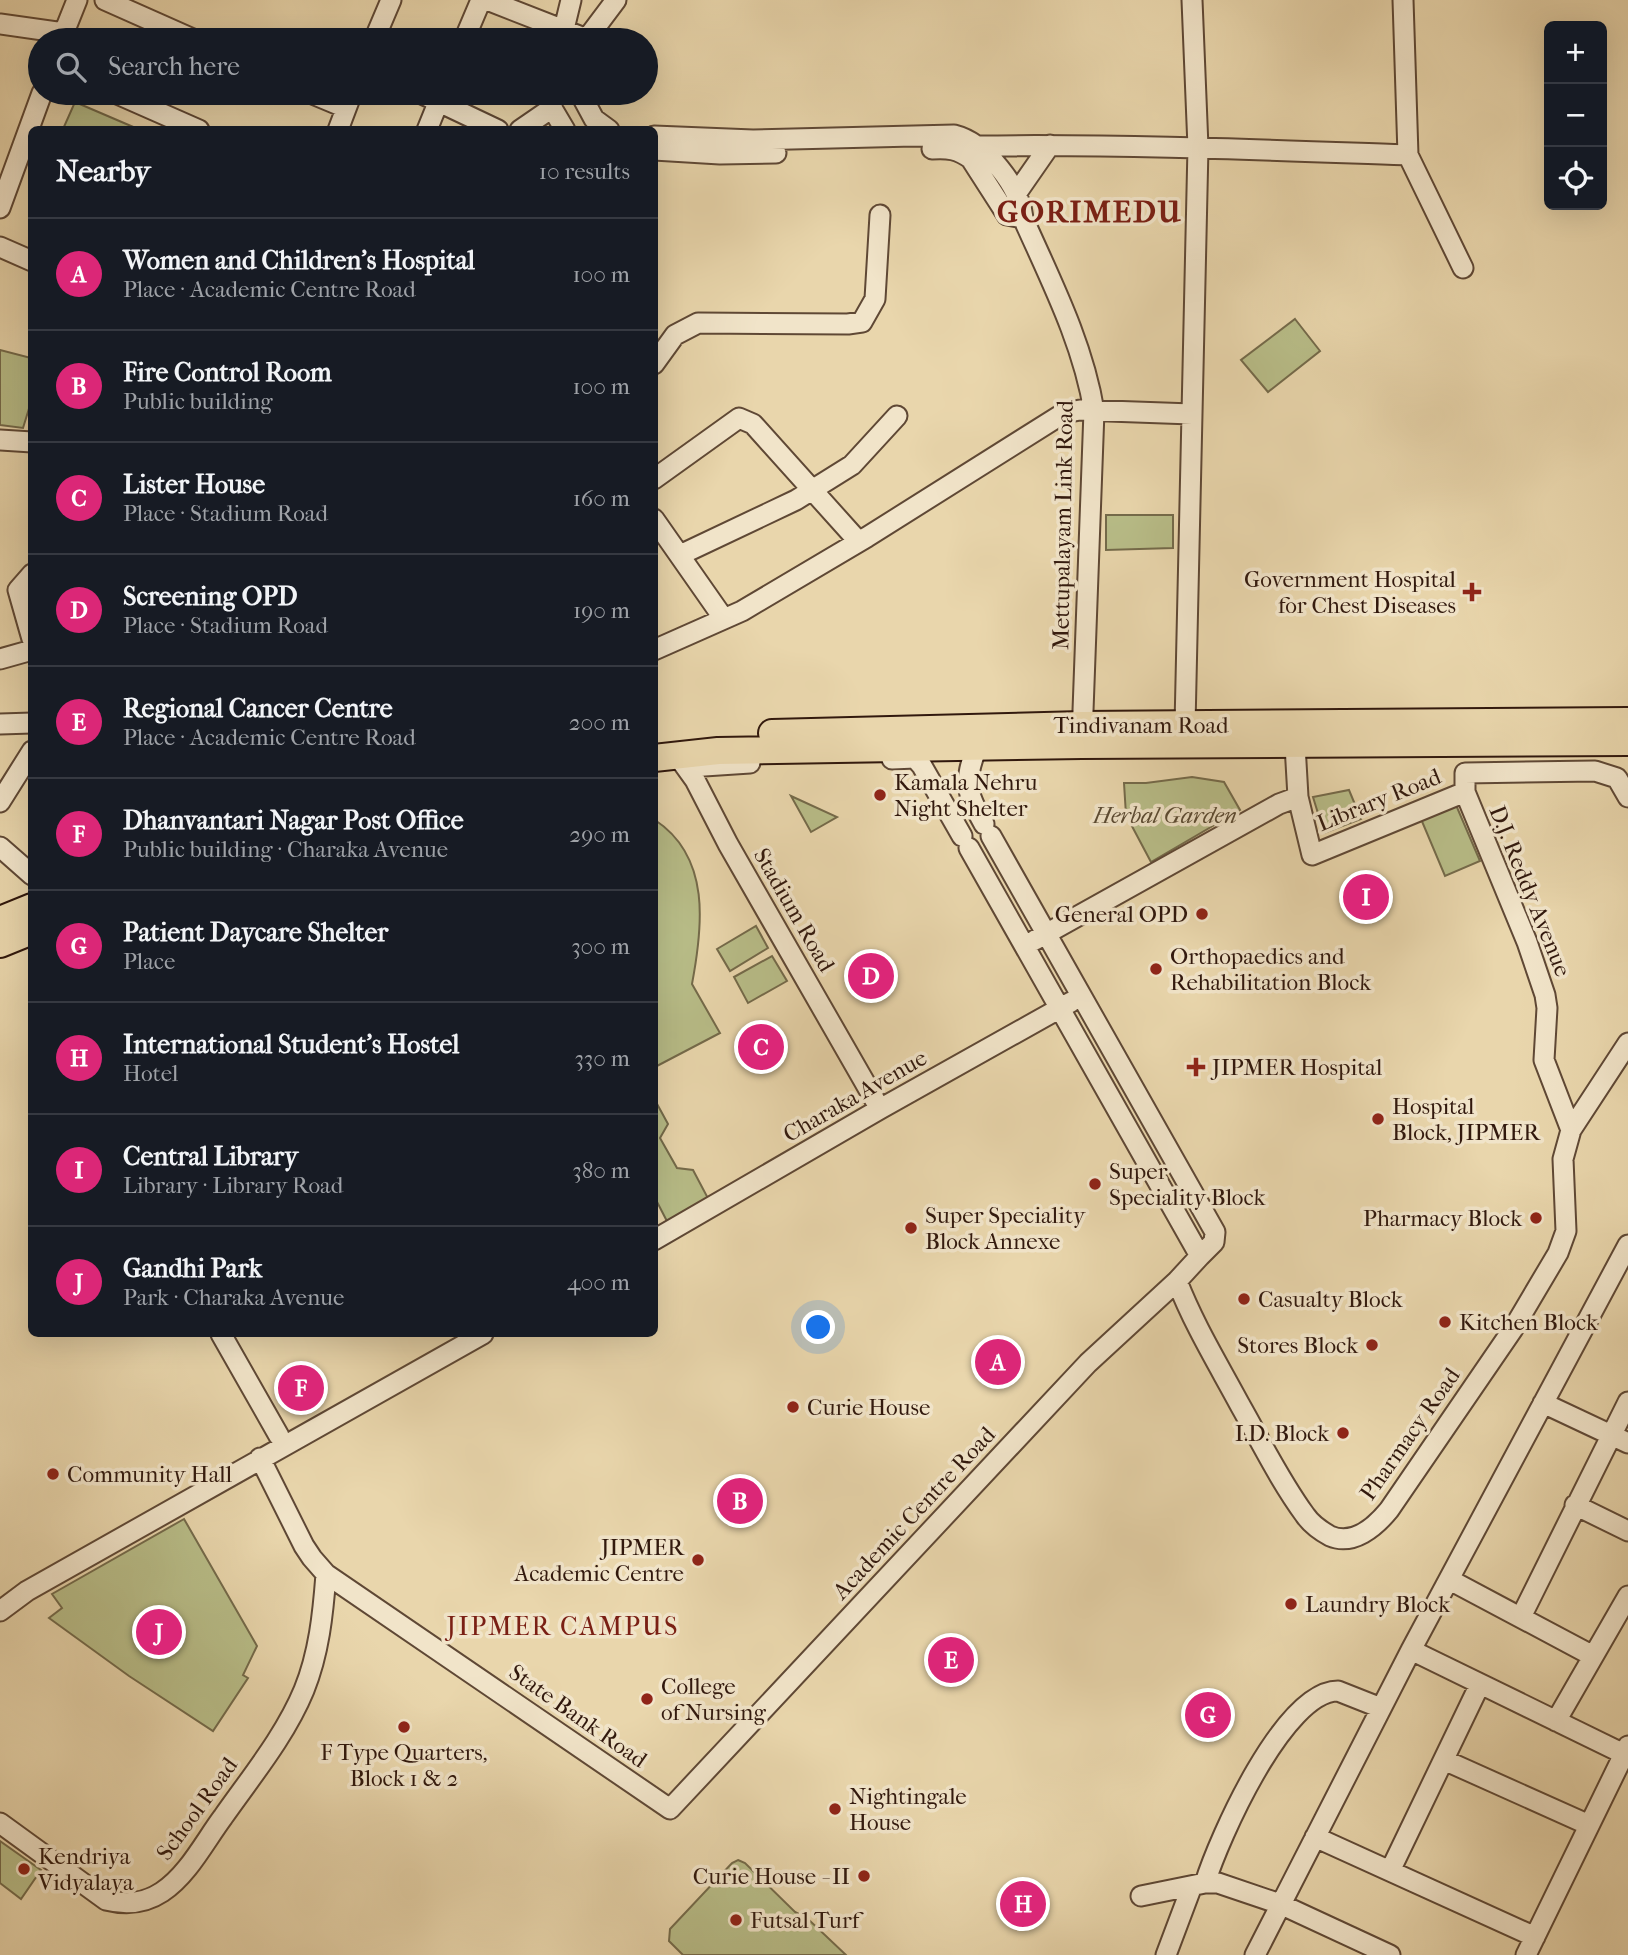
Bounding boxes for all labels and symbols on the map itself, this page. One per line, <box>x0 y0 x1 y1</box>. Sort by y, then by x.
district label: GORIMEDU <box>997 195 1183 230</box>
street label: Mettupalayam Link Road <box>1047 399 1079 650</box>
place label: Government Hospital for Chest Diseases <box>1244 566 1457 619</box>
marker: Government Hospital for Chest Diseases <box>1462 582 1482 602</box>
street label: Tindivanam Road <box>1053 712 1229 739</box>
street label: Library Road <box>1313 763 1445 837</box>
place label: Kamala Nehru Night Shelter <box>894 769 1037 822</box>
marker: Kamala Nehru Night Shelter <box>872 787 888 803</box>
park label: Herbal Garden <box>1092 802 1237 829</box>
street label: D.J. Reddy Avenue <box>1483 802 1577 980</box>
street label: Stadium Road <box>748 843 840 977</box>
pin: I <box>1343 871 1389 923</box>
place label: General OPD <box>1055 901 1188 928</box>
marker: General OPD <box>1194 906 1210 922</box>
place label: Orthopaedics and Rehabilitation Block <box>1170 943 1372 996</box>
pin: D <box>848 950 894 1002</box>
marker: Orthopaedics and Rehabilitation Block <box>1148 961 1164 977</box>
pin: C <box>738 1021 784 1073</box>
street label: Charaka Avenue <box>779 1044 931 1148</box>
place label: JIPMER Hospital <box>1210 1054 1383 1081</box>
marker: JIPMER Hospital <box>1186 1057 1206 1077</box>
place label: Hospital Block, JIPMER <box>1392 1093 1541 1146</box>
marker: Hospital Block, JIPMER <box>1370 1111 1386 1127</box>
place label: Super Speciality Block <box>1109 1158 1267 1211</box>
marker: Super Speciality Block <box>1087 1176 1103 1192</box>
place label: Super Speciality Block Annexe <box>925 1202 1086 1255</box>
place label: Pharmacy Block <box>1363 1205 1523 1232</box>
marker: Pharmacy Block <box>1528 1210 1544 1226</box>
marker: Super Speciality Block Annexe <box>903 1220 919 1236</box>
place label: Casualty Block <box>1258 1286 1404 1313</box>
marker: Casualty Block <box>1236 1291 1252 1307</box>
place label: Kitchen Block <box>1459 1309 1599 1336</box>
your location <box>801 1310 835 1344</box>
marker: Kitchen Block <box>1437 1314 1453 1330</box>
place label: Stores Block <box>1237 1332 1359 1359</box>
pin: A <box>975 1336 1021 1388</box>
marker: Stores Block <box>1364 1337 1380 1353</box>
pin: F <box>278 1362 324 1414</box>
street label: Pharmacy Road <box>1354 1362 1466 1505</box>
place label: Curie House <box>807 1394 930 1421</box>
marker: Curie House <box>785 1399 801 1415</box>
place label: I.D. Block <box>1235 1420 1330 1447</box>
street label: Academic Centre Road <box>826 1421 1001 1606</box>
marker: I.D. Block <box>1335 1425 1351 1441</box>
place label: Community Hall <box>67 1461 233 1488</box>
marker: Community Hall <box>45 1466 61 1482</box>
pin: B <box>717 1475 763 1527</box>
place label: JIPMER Academic Centre <box>513 1534 685 1587</box>
marker: JIPMER Academic Centre <box>690 1552 706 1568</box>
place label: Laundry Block <box>1305 1591 1451 1618</box>
marker: Laundry Block <box>1283 1596 1299 1612</box>
pin: J <box>136 1606 182 1658</box>
district label: JIPMER CAMPUS <box>444 1611 680 1642</box>
pin: E <box>928 1634 974 1686</box>
street label: State Bank Road <box>504 1658 653 1774</box>
place label: College of Nursing <box>661 1673 766 1726</box>
pin: G <box>1185 1689 1231 1741</box>
marker: College of Nursing <box>639 1691 655 1707</box>
marker: F Type Quarters, Block 1 & 2 <box>396 1719 412 1735</box>
place label: F Type Quarters, Block 1 & 2 <box>320 1739 488 1792</box>
street label: School Road <box>151 1752 244 1866</box>
place label: Nightingale House <box>849 1783 967 1836</box>
marker: Nightingale House <box>827 1801 843 1817</box>
place label: Kendriya Vidyalaya <box>37 1843 134 1896</box>
marker: Kendriya Vidyalaya <box>16 1861 32 1877</box>
place label: Curie House - II <box>693 1863 850 1890</box>
marker: Curie House - II <box>856 1868 872 1884</box>
pin: H <box>1000 1878 1046 1930</box>
place label: Futsal Turf <box>750 1907 864 1934</box>
marker: Futsal Turf <box>728 1912 744 1928</box>

